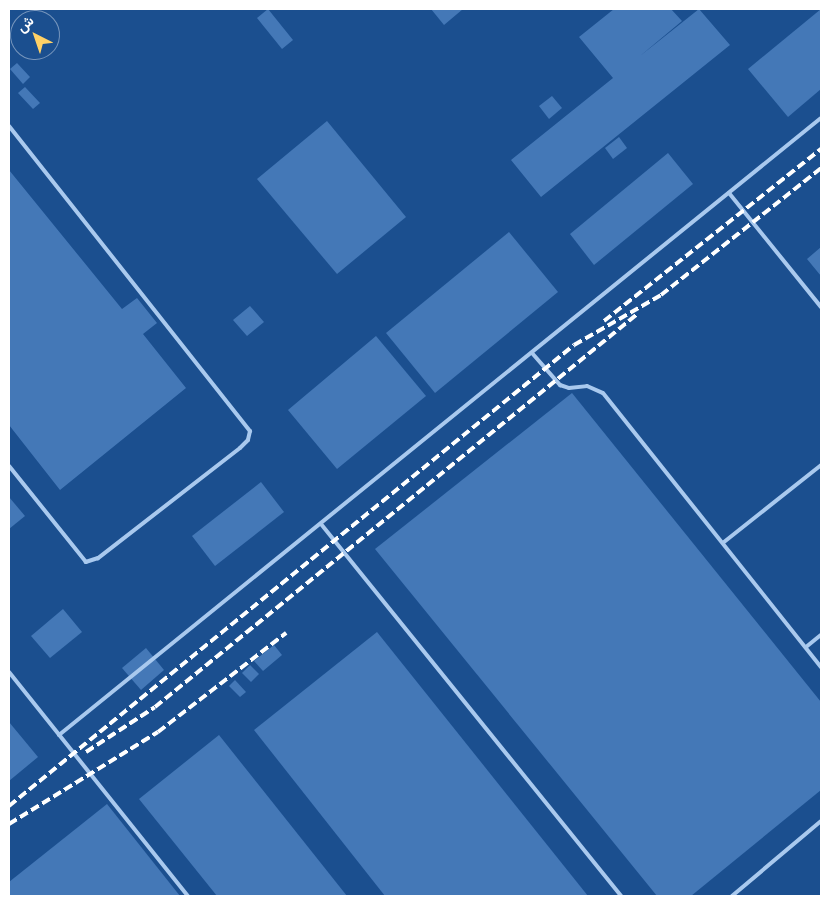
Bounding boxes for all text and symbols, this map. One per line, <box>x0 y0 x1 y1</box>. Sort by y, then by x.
north arrow <box>10 10 60 60</box>
text: ش <box>14 12 37 36</box>

